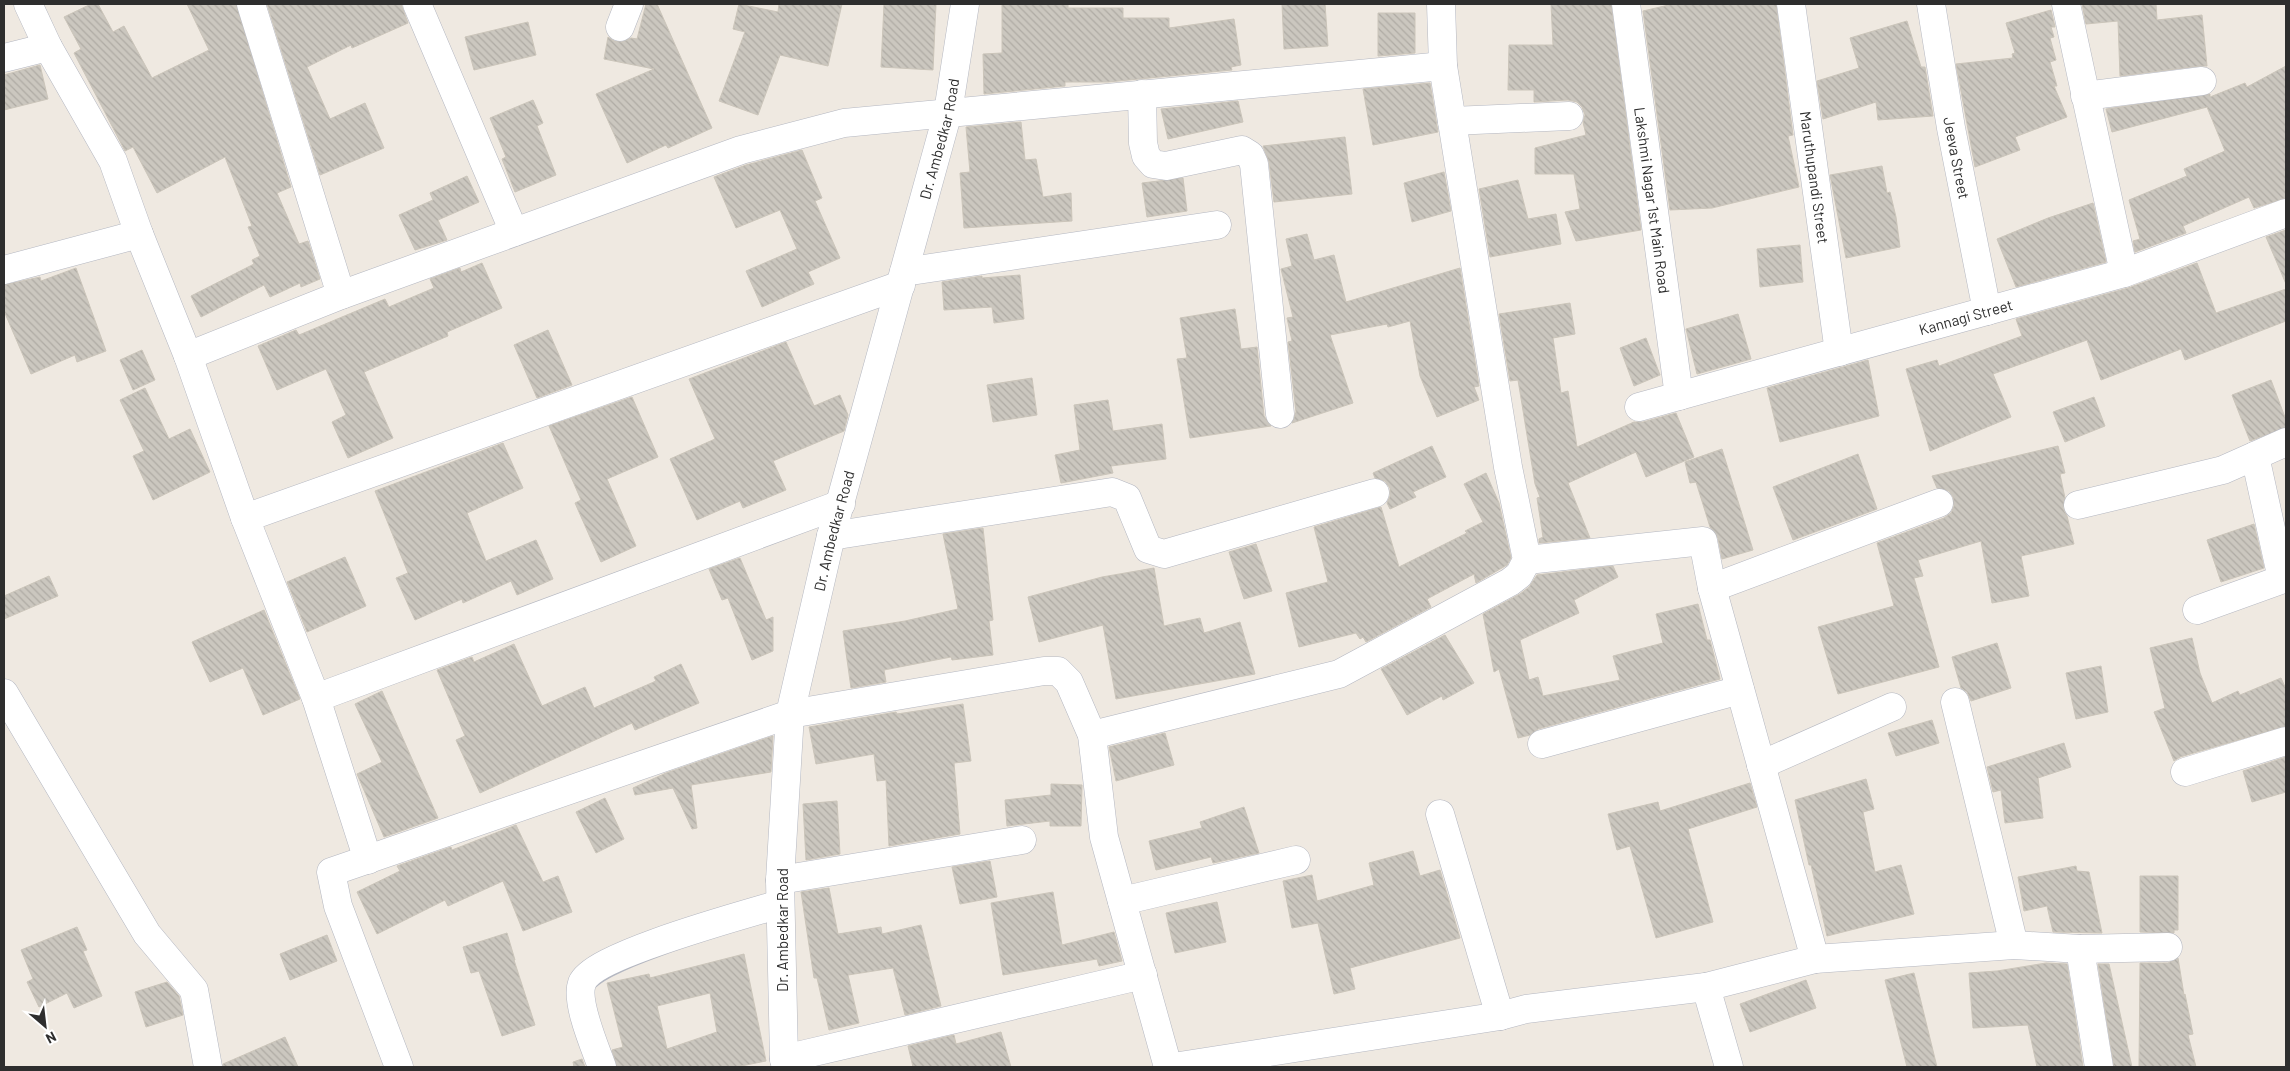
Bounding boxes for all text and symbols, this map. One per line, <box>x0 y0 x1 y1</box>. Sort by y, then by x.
street label: Dr. Ambedkar Road <box>915 77 962 201</box>
street label: Lakshmi Nagar 1st Main Road <box>1631 106 1674 294</box>
street label: Maruthupandi Street <box>1797 110 1833 245</box>
street label: Jeeva Street <box>1940 116 1974 200</box>
street label: Kannagi Street <box>1917 295 2015 338</box>
street label: Dr. Ambedkar Road <box>810 468 858 593</box>
street label: Dr. Ambedkar Road <box>773 868 791 992</box>
north arrow <box>20 1001 70 1051</box>
text: N <box>43 1028 59 1048</box>

